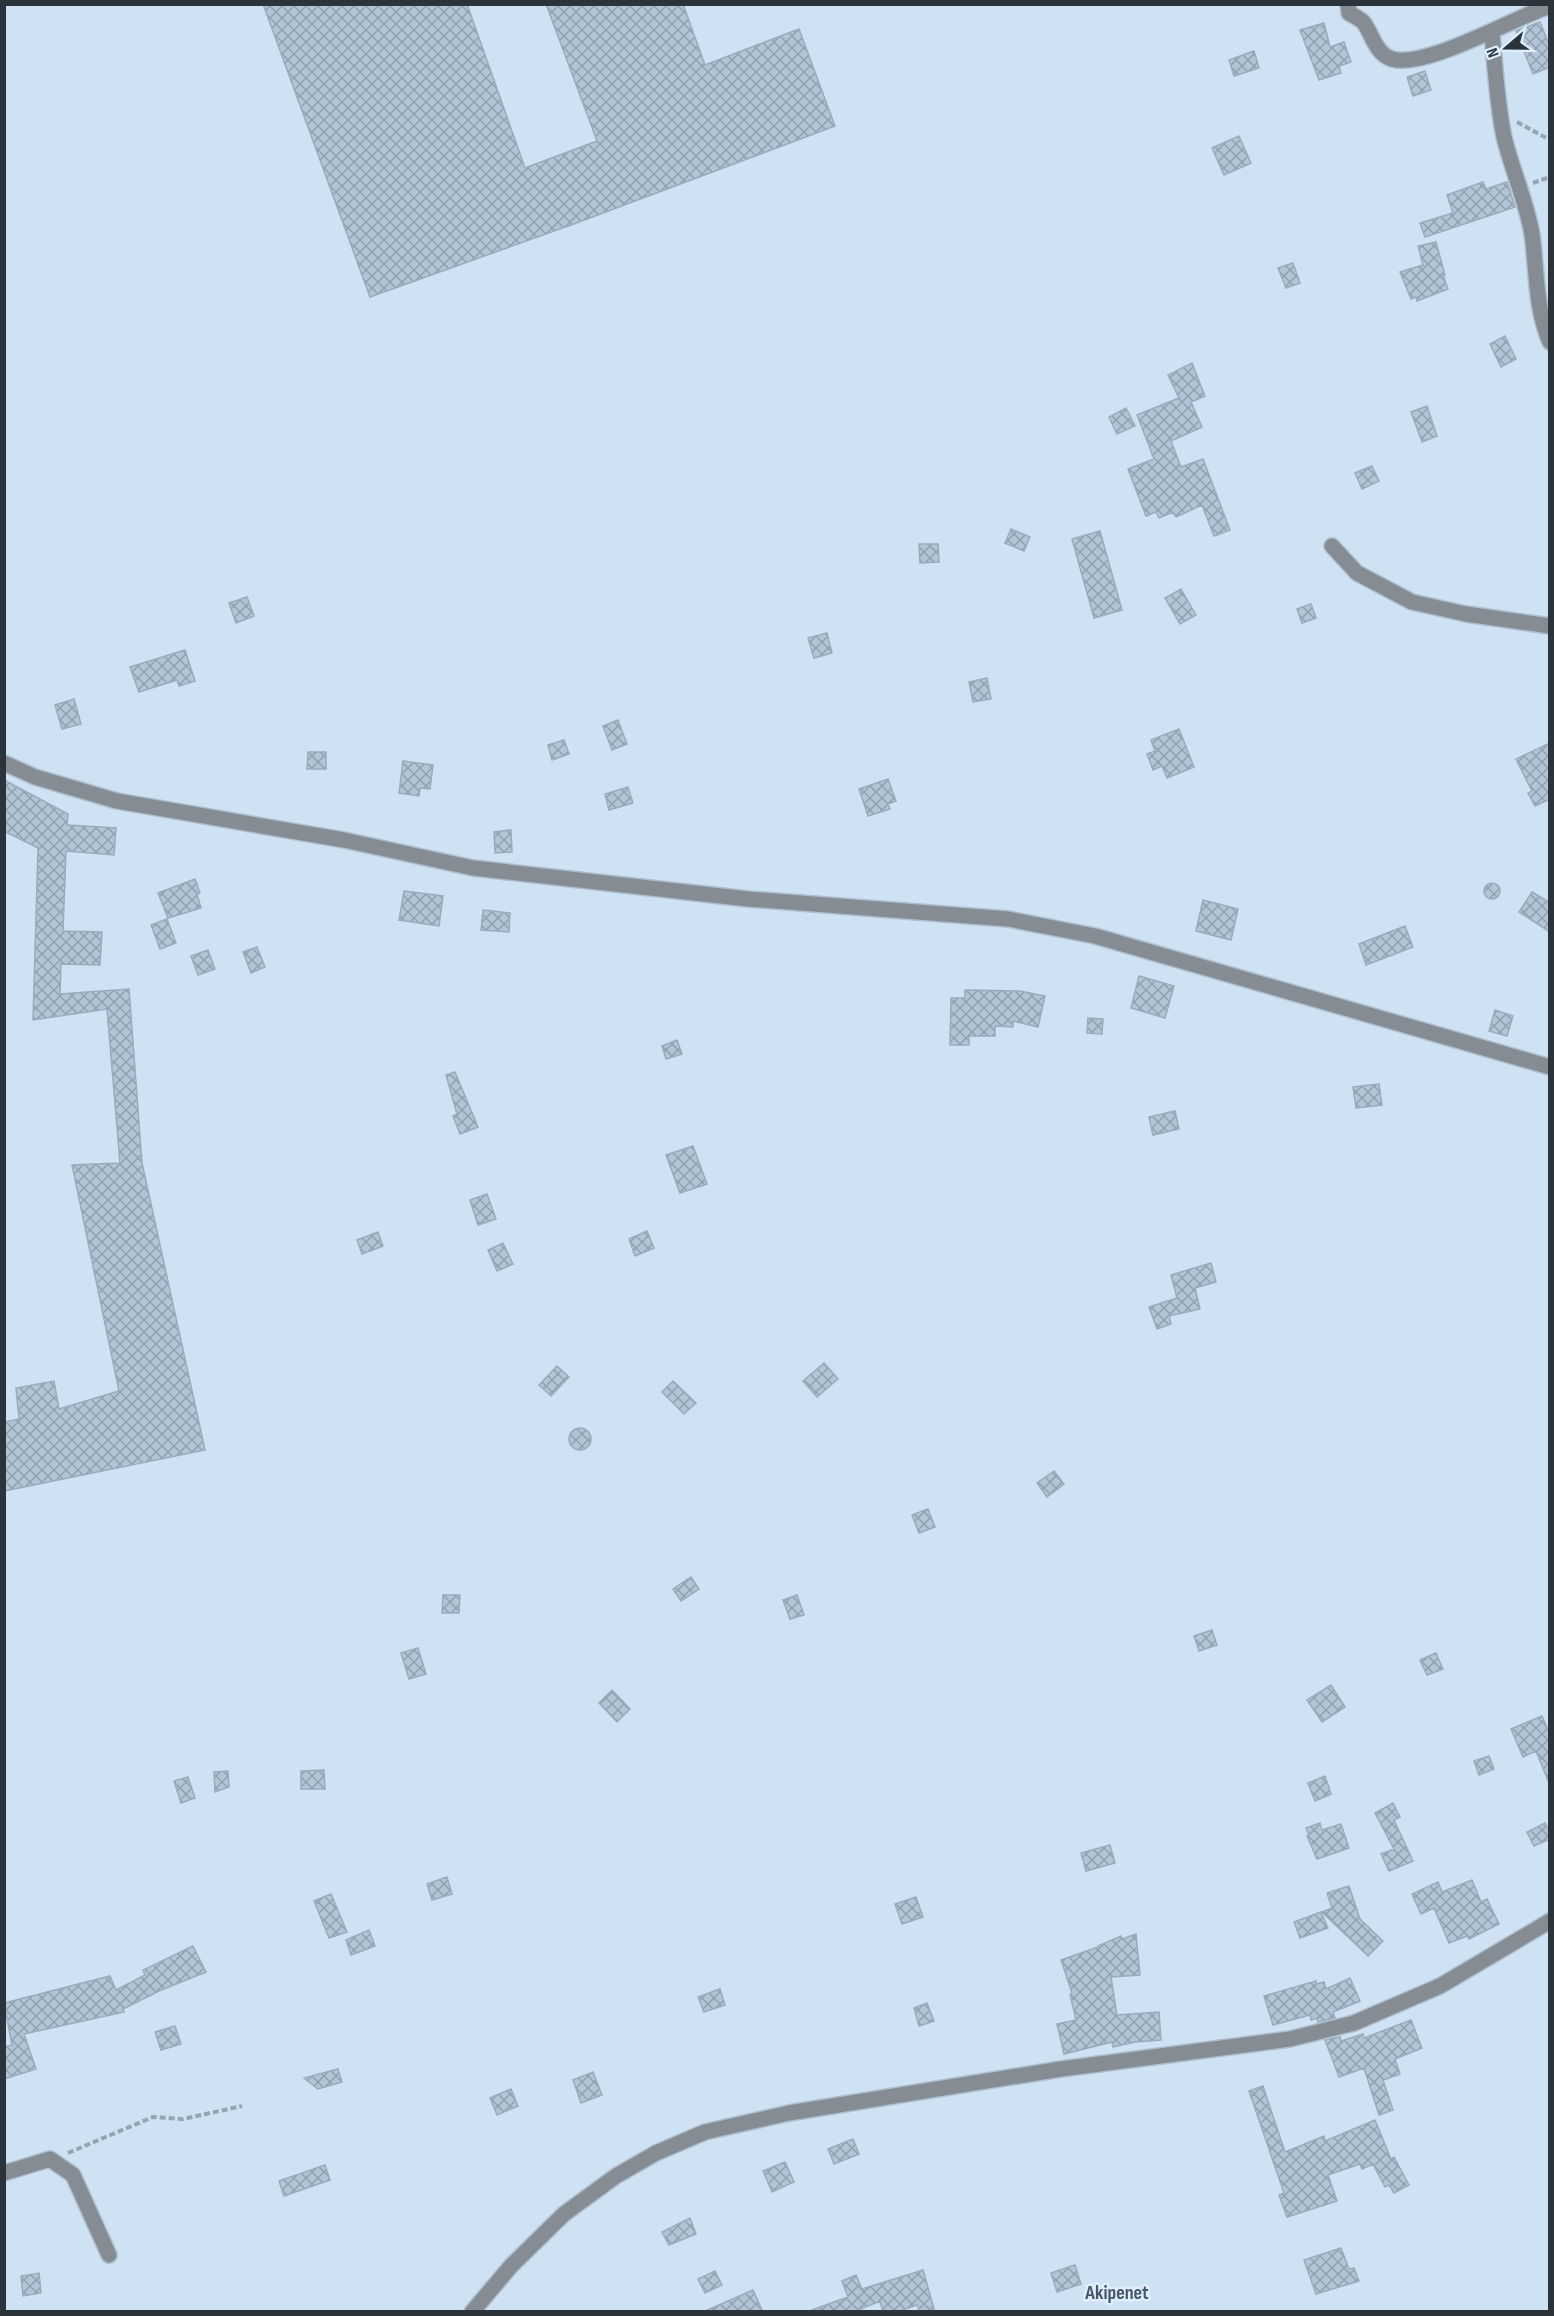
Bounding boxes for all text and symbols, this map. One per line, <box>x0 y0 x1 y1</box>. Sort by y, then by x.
north arrow <box>1476 18 1536 78</box>
text: N <box>1483 45 1504 60</box>
district label: Akipenet <box>1084 2281 1149 2305</box>

